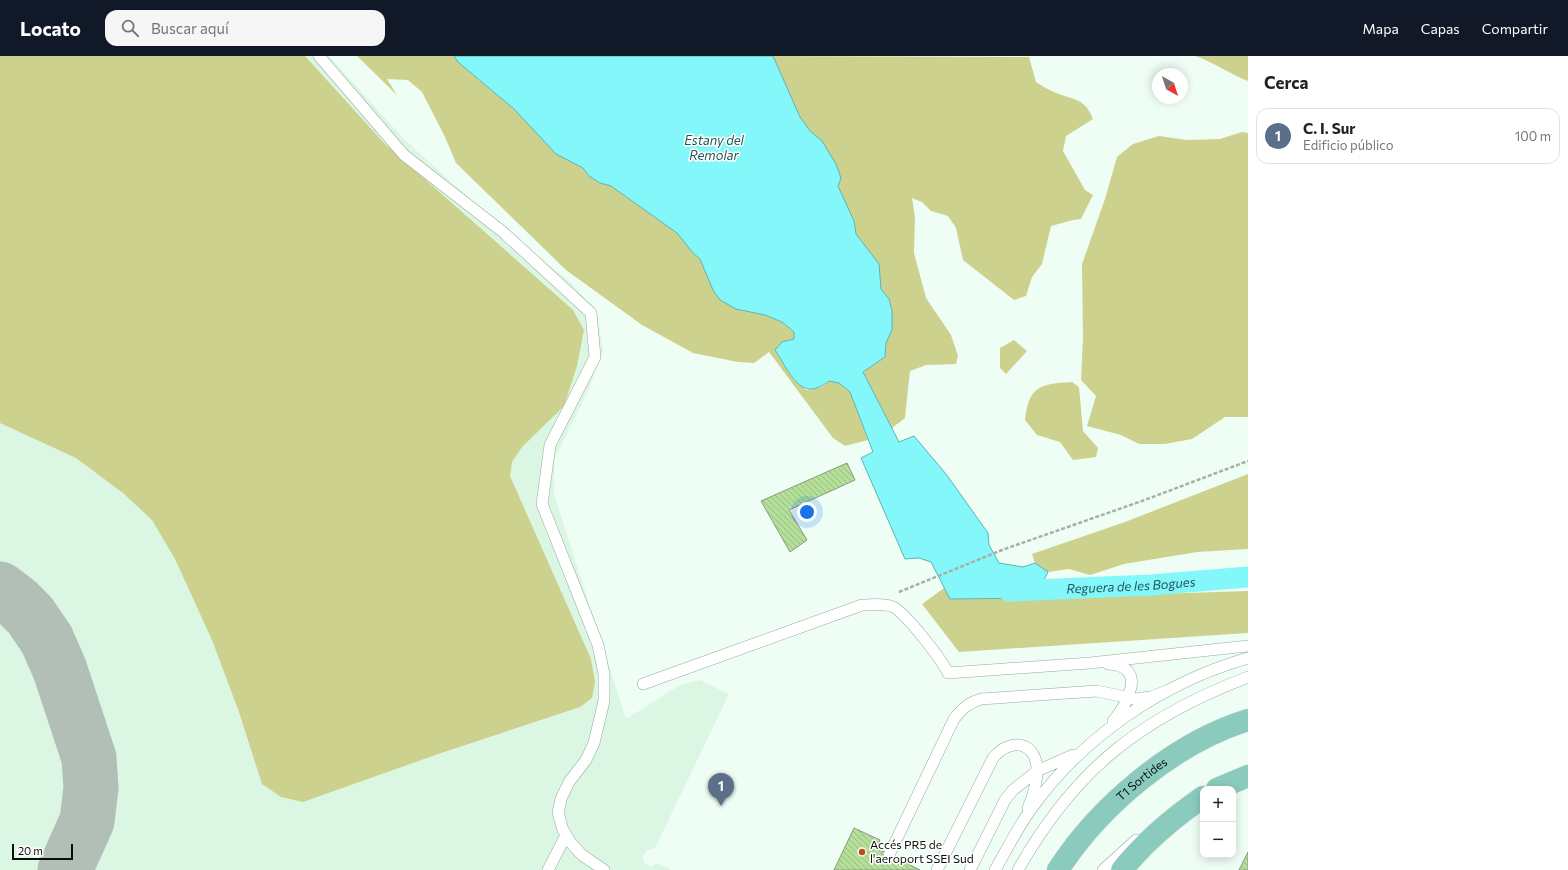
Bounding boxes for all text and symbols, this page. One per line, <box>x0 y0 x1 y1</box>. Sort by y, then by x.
search box <box>105 10 385 46</box>
text: Locato <box>20 17 81 40</box>
icon: search <box>119 17 141 39</box>
text: Buscar aquí <box>151 19 229 37</box>
text: Mapa <box>1363 20 1399 37</box>
text: Capas <box>1421 20 1460 37</box>
text: Compartir <box>1482 20 1548 37</box>
north arrow <box>1152 68 1188 104</box>
text: Cerca <box>1264 72 1309 93</box>
text: C. I. Sur <box>1303 119 1355 137</box>
text: 1 <box>1275 128 1281 144</box>
text: 100 m <box>1515 128 1551 144</box>
water label: Estany del Remolar <box>684 132 745 163</box>
text: Edificio público <box>1303 137 1394 153</box>
your location <box>797 502 817 522</box>
water label: Reguera de les Bogues <box>1066 573 1196 597</box>
street label: T1 Sortides <box>1113 754 1169 803</box>
pin: 1 <box>708 773 734 806</box>
map controls <box>1200 786 1236 858</box>
button: + <box>1200 786 1236 822</box>
button: − <box>1200 822 1236 858</box>
place label: Accés PR5 de l'aeroport SSEI Sud <box>870 837 974 865</box>
scale bar <box>12 842 73 861</box>
text: 20 m <box>18 844 43 857</box>
marker: Accés PR5 de l'aeroport SSEI Sud <box>857 847 867 857</box>

